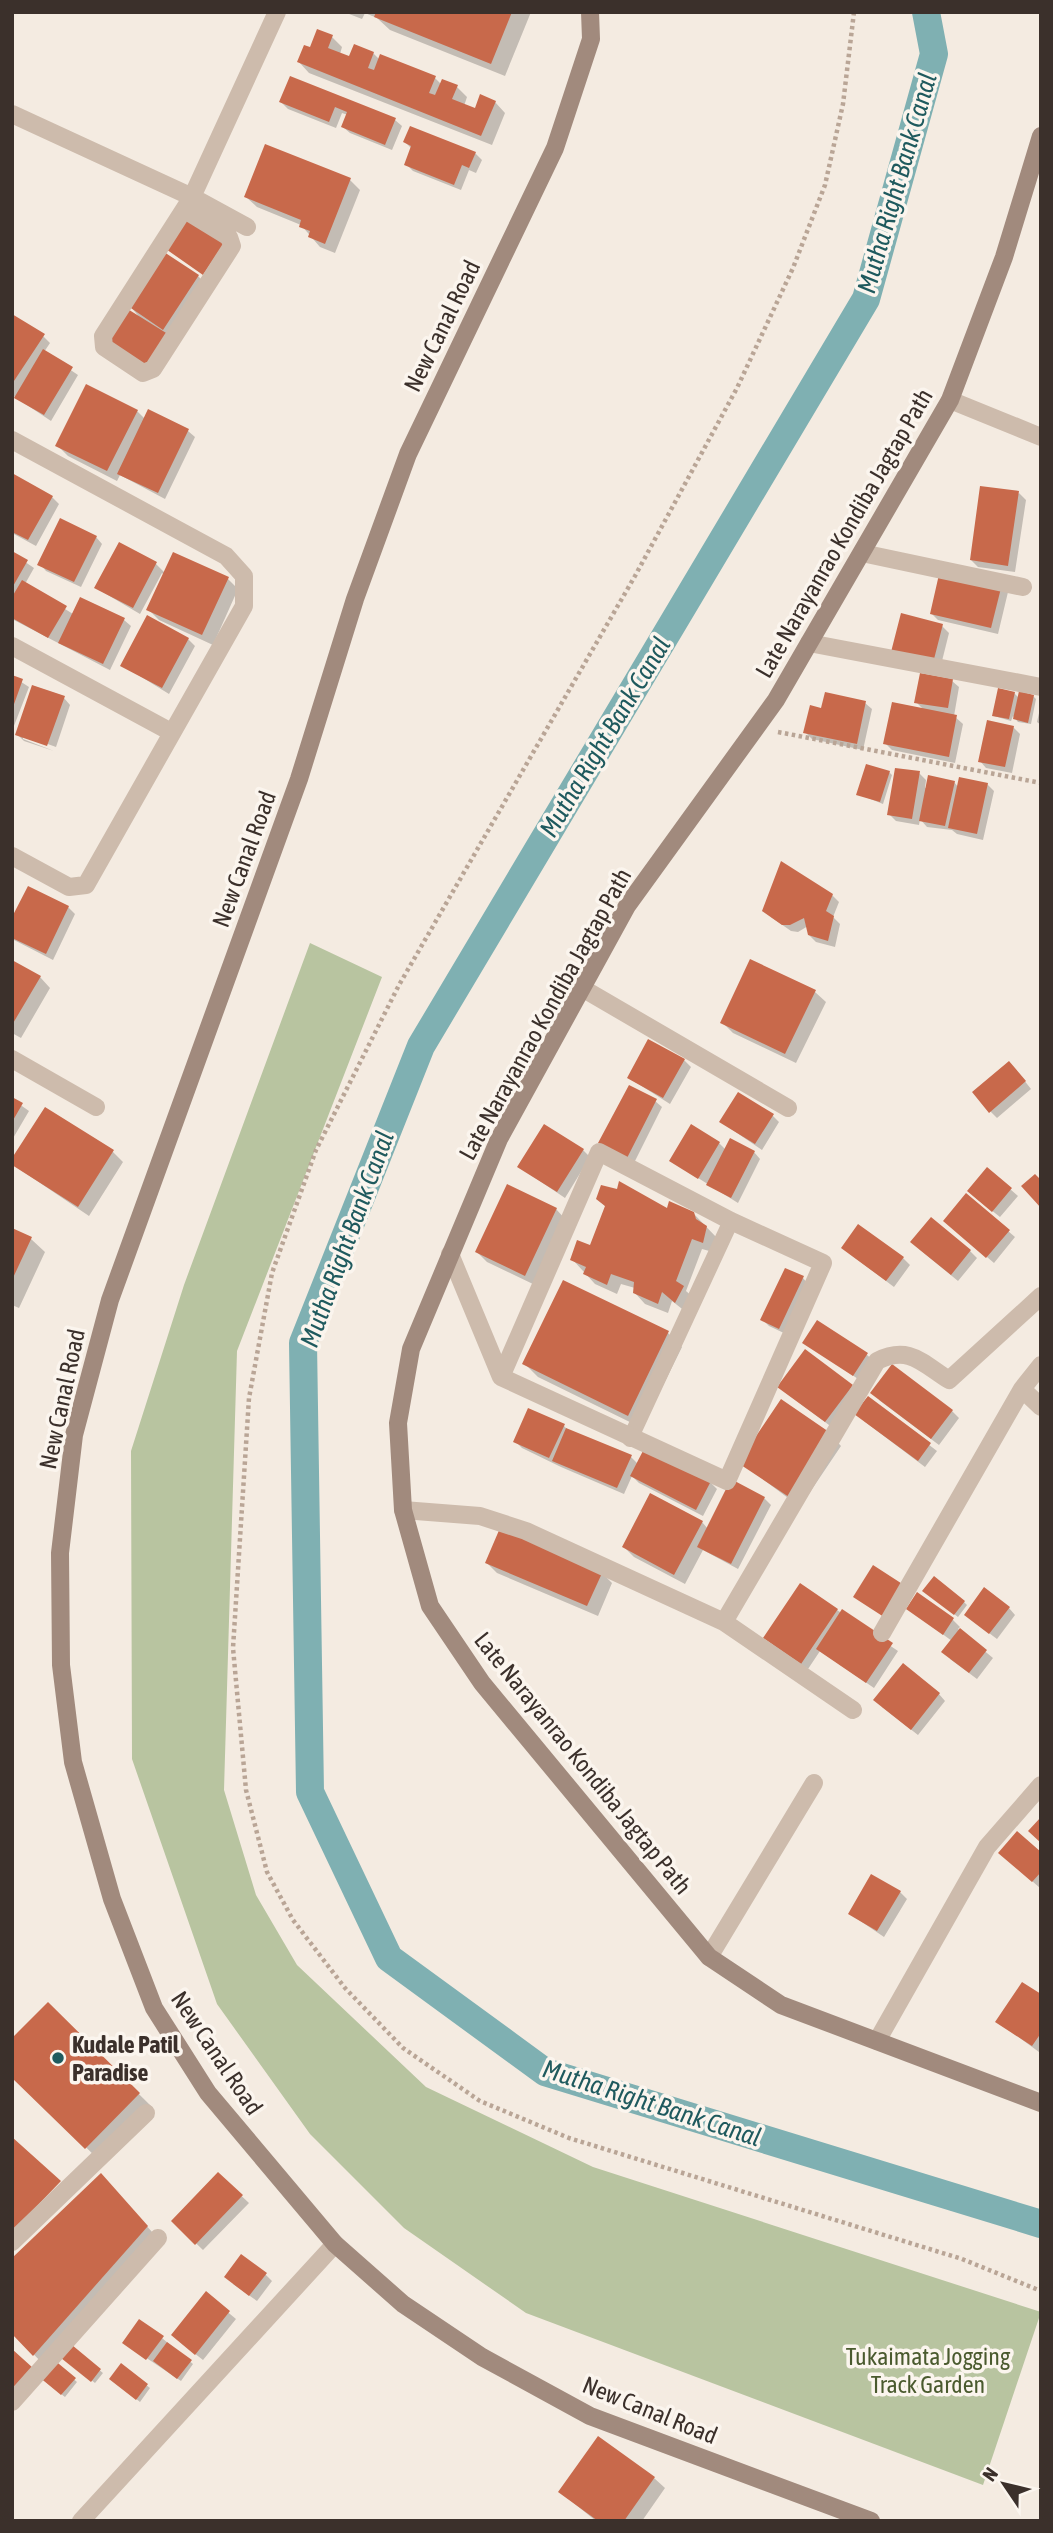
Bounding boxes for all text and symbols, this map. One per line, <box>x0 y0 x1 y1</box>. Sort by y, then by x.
water label: Mutha Right Bank Canal <box>851 69 943 297</box>
street label: New Canal Road <box>399 256 485 396</box>
street label: Late Narayanrao Kondiba Jagtap Path <box>750 384 938 682</box>
water label: Mutha Right Bank Canal <box>533 632 677 842</box>
street label: New Canal Road <box>207 787 281 931</box>
street label: Late Narayanrao Kondiba Jagtap Path <box>453 864 637 1164</box>
water label: Mutha Right Bank Canal <box>294 1127 400 1351</box>
street label: New Canal Road <box>34 1326 90 1472</box>
street label: Late Narayanrao Kondiba Jagtap Path <box>469 1627 697 1899</box>
street label: New Canal Road <box>166 1986 268 2120</box>
place label: Kudale Patil Paradise <box>72 2031 180 2086</box>
marker: Kudale Patil Paradise <box>50 2050 66 2066</box>
water label: Mutha Right Bank Canal <box>539 2054 765 2152</box>
park label: Tukaimata Jogging Track Garden <box>846 2343 1011 2398</box>
street label: New Canal Road <box>579 2371 721 2449</box>
north arrow <box>969 2449 1039 2519</box>
text: N <box>978 2463 1002 2485</box>

